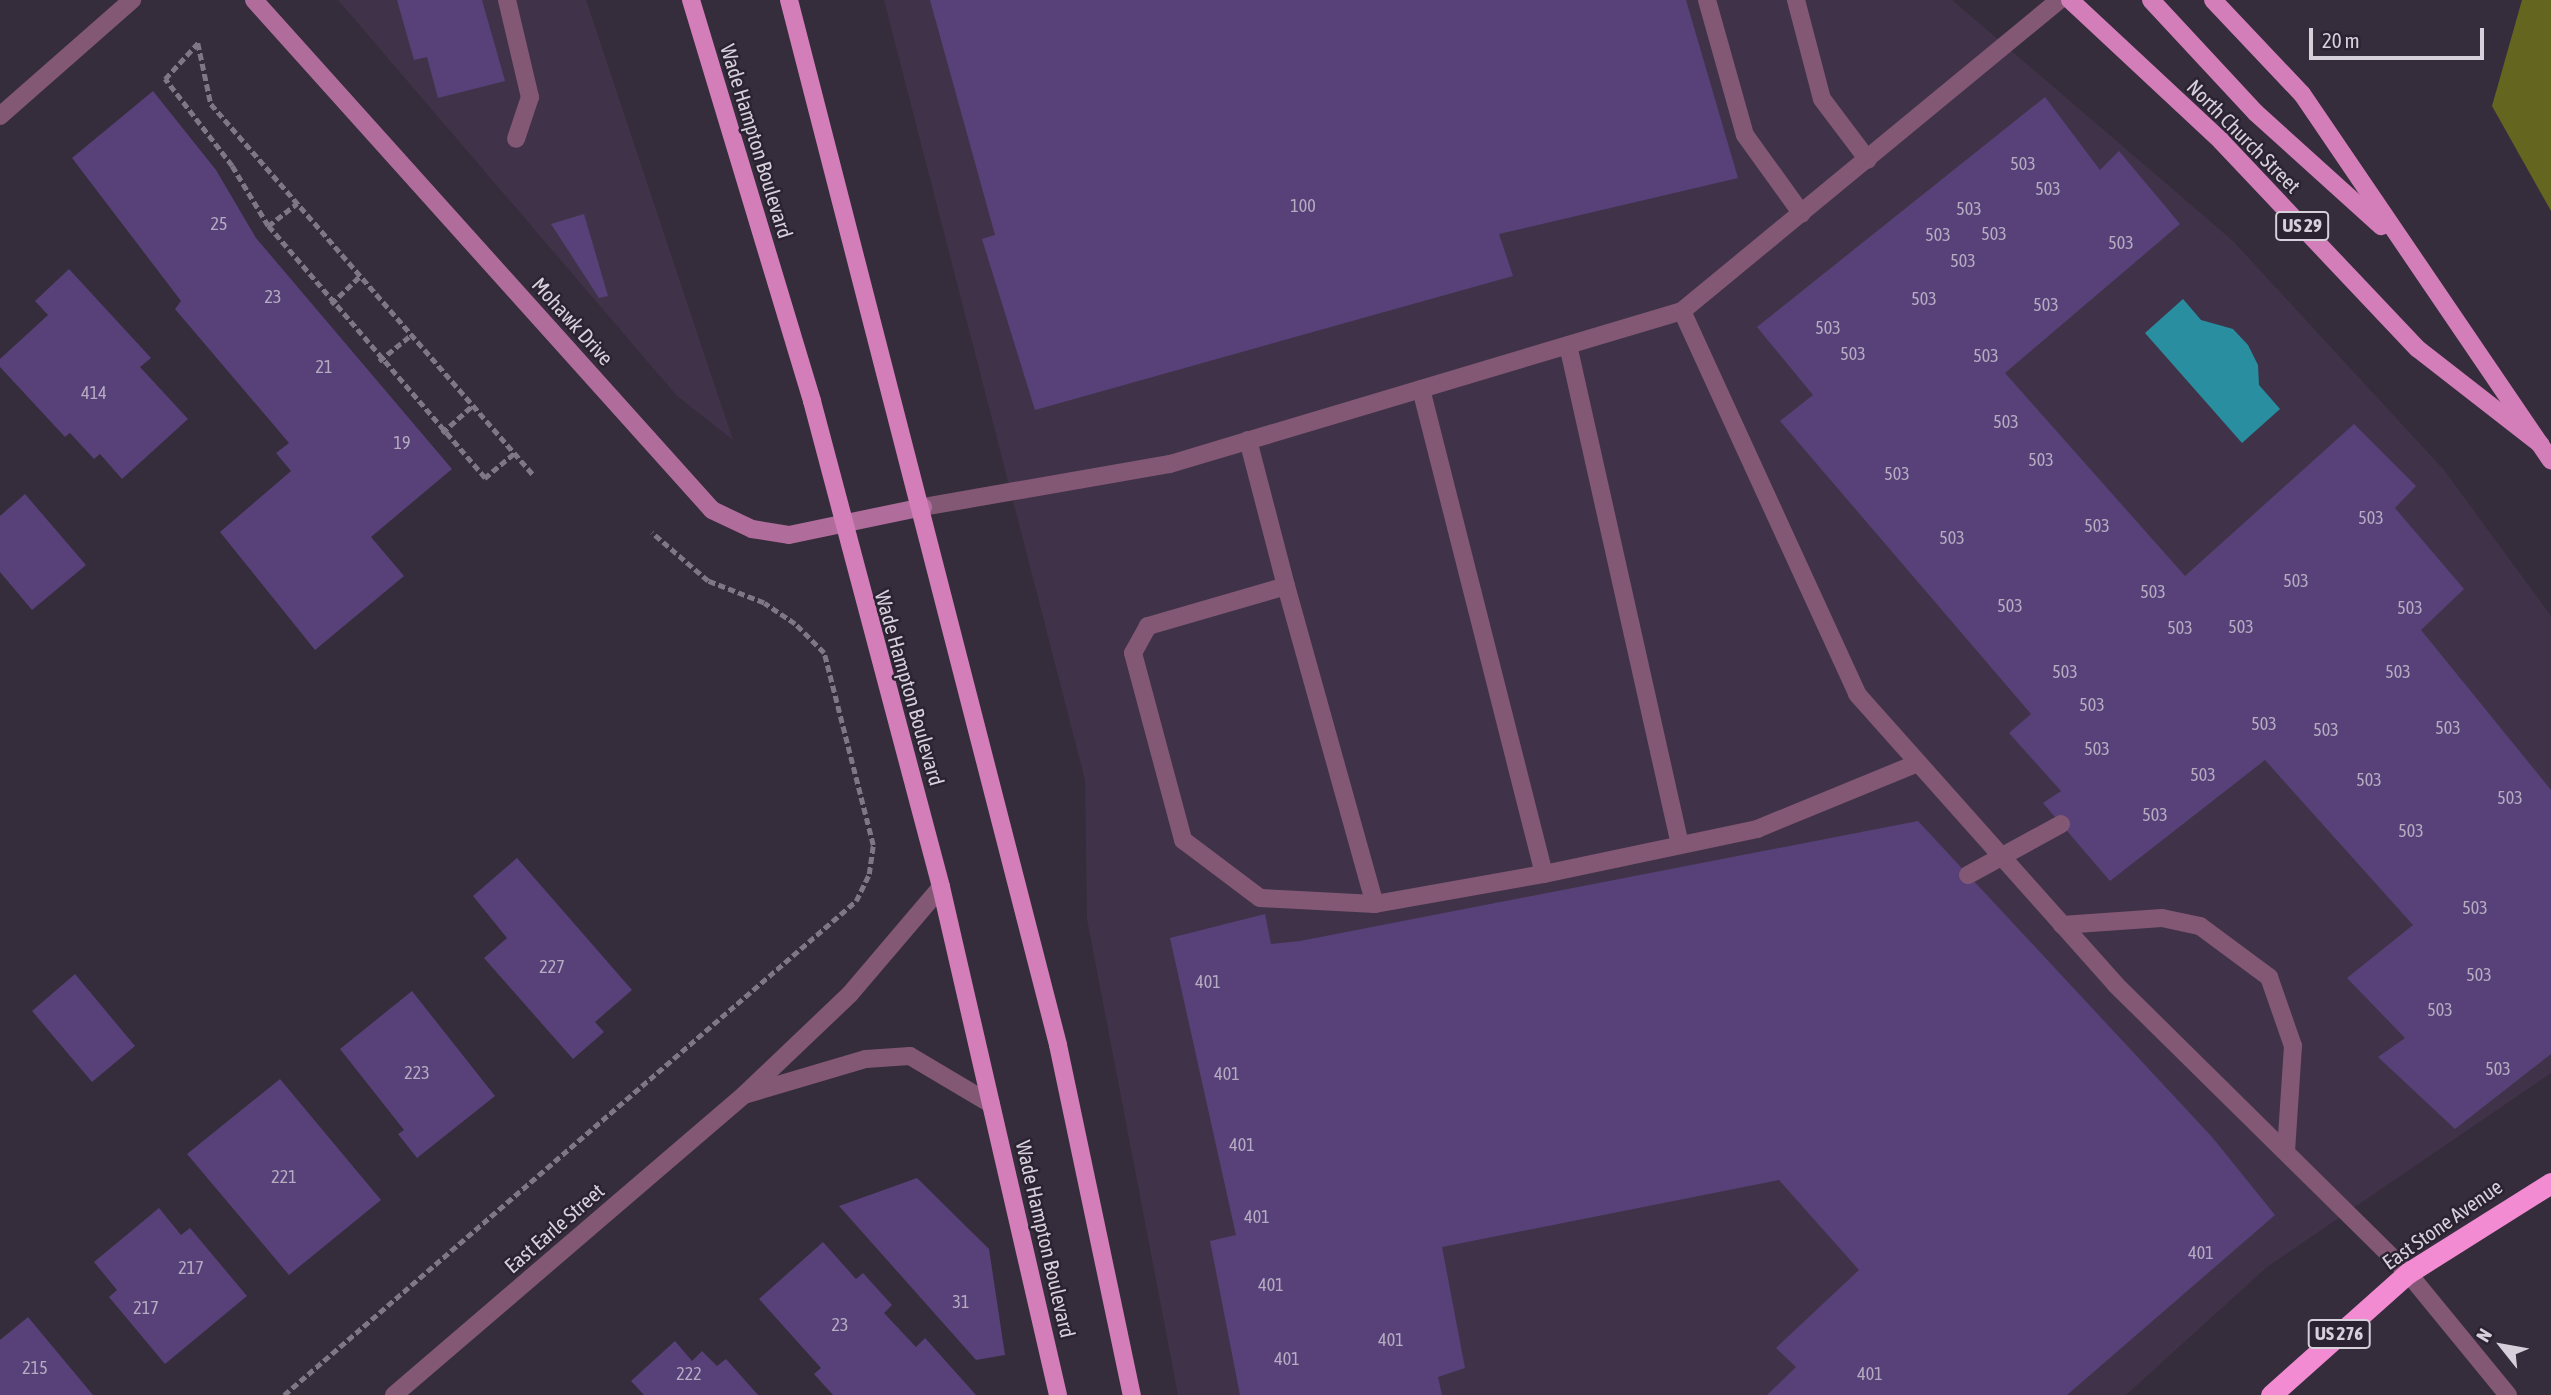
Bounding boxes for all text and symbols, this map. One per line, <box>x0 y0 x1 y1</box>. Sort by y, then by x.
scale bar <box>2313 14 2488 58</box>
text: 20 m <box>2322 28 2360 52</box>
street label: Wade Hampton Boulevard <box>715 41 799 241</box>
street label: North Church Street <box>2182 74 2306 198</box>
house number: 503 <box>2010 153 2036 175</box>
house number: 503 <box>2035 178 2061 200</box>
house number: 100 <box>1290 195 1316 217</box>
house number: 503 <box>1956 198 1982 220</box>
road number: US 29 <box>2274 210 2330 242</box>
house number: 25 <box>211 213 227 235</box>
house number: 503 <box>1981 223 2007 245</box>
house number: 503 <box>1925 224 1951 246</box>
house number: 503 <box>2108 232 2134 254</box>
house number: 503 <box>1950 250 1976 272</box>
street label: Mohawk Drive <box>527 272 619 370</box>
house number: 23 <box>265 286 281 308</box>
house number: 503 <box>1911 288 1937 310</box>
house number: 503 <box>2033 294 2059 316</box>
house number: 503 <box>1815 317 1841 339</box>
house number: 503 <box>1840 343 1866 365</box>
house number: 503 <box>1973 345 1999 367</box>
house number: 21 <box>316 356 332 378</box>
house number: 414 <box>81 382 107 404</box>
house number: 503 <box>1993 411 2019 433</box>
house number: 19 <box>394 432 410 454</box>
house number: 503 <box>2028 449 2054 471</box>
house number: 503 <box>1884 463 1910 485</box>
house number: 503 <box>2358 507 2384 529</box>
house number: 503 <box>2084 515 2110 537</box>
house number: 503 <box>1939 527 1965 549</box>
house number: 503 <box>2283 570 2309 592</box>
house number: 503 <box>2140 581 2166 603</box>
street label: Wade Hampton Boulevard <box>870 588 950 788</box>
house number: 503 <box>1997 595 2023 617</box>
house number: 503 <box>2397 597 2423 619</box>
house number: 503 <box>2228 616 2254 638</box>
house number: 503 <box>2167 617 2193 639</box>
house number: 503 <box>2052 661 2078 683</box>
house number: 503 <box>2385 661 2411 683</box>
house number: 503 <box>2079 694 2105 716</box>
house number: 503 <box>2251 713 2277 735</box>
house number: 503 <box>2435 717 2461 739</box>
house number: 503 <box>2313 719 2339 741</box>
house number: 503 <box>2084 738 2110 760</box>
house number: 503 <box>2190 764 2216 786</box>
house number: 503 <box>2356 769 2382 791</box>
house number: 503 <box>2497 787 2523 809</box>
house number: 503 <box>2142 804 2168 826</box>
house number: 503 <box>2398 820 2424 842</box>
house number: 503 <box>2462 897 2488 919</box>
house number: 227 <box>539 956 565 978</box>
house number: 503 <box>2466 964 2492 986</box>
house number: 401 <box>1195 971 1221 993</box>
house number: 503 <box>2427 999 2453 1021</box>
house number: 503 <box>2485 1058 2511 1080</box>
house number: 223 <box>404 1062 430 1084</box>
house number: 401 <box>1214 1063 1240 1085</box>
house number: 401 <box>1229 1134 1255 1156</box>
street label: Wade Hampton Boulevard <box>1011 1138 1081 1340</box>
house number: 221 <box>271 1166 297 1188</box>
street label: East Stone Avenue <box>2377 1173 2507 1275</box>
street label: East Earle Street <box>499 1178 609 1278</box>
house number: 401 <box>1244 1206 1270 1228</box>
house number: 401 <box>2188 1242 2214 1264</box>
house number: 217 <box>178 1257 204 1279</box>
house number: 401 <box>1258 1274 1284 1296</box>
house number: 31 <box>953 1291 969 1313</box>
house number: 217 <box>133 1297 159 1319</box>
north arrow <box>2467 1311 2537 1381</box>
house number: 23 <box>832 1314 848 1336</box>
road number: US 276 <box>2308 1318 2370 1350</box>
text: N <box>2472 1325 2496 1346</box>
house number: 401 <box>1378 1329 1404 1351</box>
house number: 401 <box>1274 1348 1300 1370</box>
house number: 215 <box>22 1357 48 1379</box>
house number: 222 <box>676 1363 702 1385</box>
house number: 401 <box>1857 1363 1883 1385</box>

